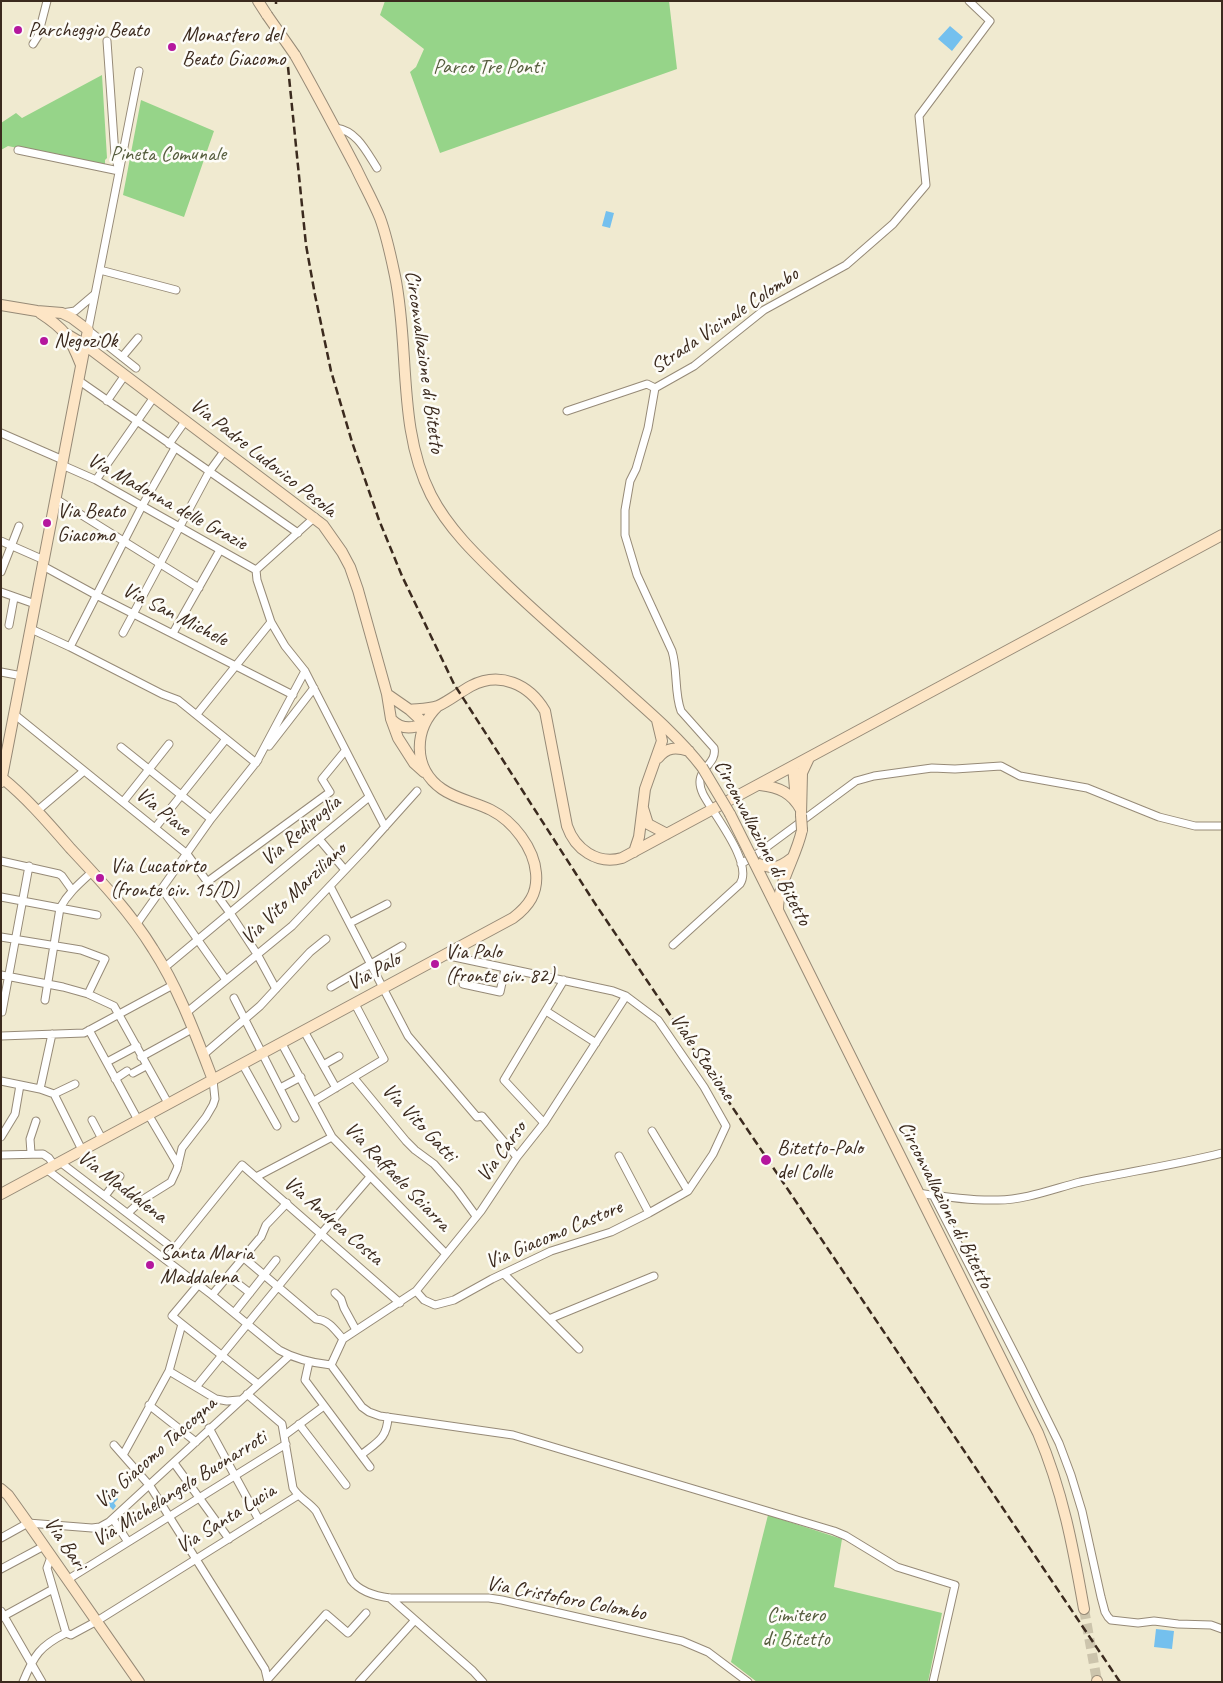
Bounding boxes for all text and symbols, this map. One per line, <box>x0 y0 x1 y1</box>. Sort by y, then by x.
place label: Parcheggio Beato <box>28 17 149 43</box>
place label: Monastero del Beato Giacomo <box>182 22 286 72</box>
marker: Parcheggio Beato <box>12 24 24 36</box>
marker: Monastero del Beato Giacomo <box>166 41 178 53</box>
park label: Parco Tre Ponti <box>433 54 543 80</box>
park label: Pineta Comunale <box>110 141 226 167</box>
street label: Strada Vicinale Colombo <box>646 262 804 380</box>
street label: Circonvallazione di Bitetto <box>399 269 449 455</box>
place label: NegoziOk <box>54 328 117 354</box>
marker: NegoziOk <box>38 335 50 347</box>
street label: Via Padre Ludovico Pesola <box>185 393 341 523</box>
street label: Via Madonna delle Grazie <box>83 448 251 556</box>
place label: Via Beato Giacomo <box>57 498 125 548</box>
marker: Via Beato Giacomo <box>41 517 53 529</box>
street label: Via San Michele <box>118 578 232 652</box>
street label: Circonvallazione di Bitetto <box>708 756 816 930</box>
street label: Via Piave <box>130 782 196 842</box>
street label: Via Redipuglia <box>256 790 346 872</box>
street label: Via Vito Marziliano <box>236 837 352 951</box>
place label: Via Lucatorto (fronte civ. 15/D) <box>110 853 239 903</box>
marker: Via Lucatorto (fronte civ. 15/D) <box>94 872 106 884</box>
place label: Via Palo (fronte civ. 82) <box>445 939 555 989</box>
street label: Via Palo <box>343 947 405 997</box>
marker: Via Palo (fronte civ. 82) <box>429 958 441 970</box>
street label: Viale Stazione <box>664 1009 740 1105</box>
street label: Via Vito Gatti <box>376 1078 462 1168</box>
street label: Via Raffaele Sciarra <box>338 1117 456 1237</box>
street label: Via Carso <box>472 1117 532 1187</box>
street label: Circonvallazione di Bitetto <box>892 1117 998 1293</box>
place label: Bitetto-Palo del Colle <box>777 1135 863 1185</box>
street label: Via Maddalena <box>72 1145 172 1229</box>
marker: Bitetto-Palo del Colle <box>759 1153 773 1167</box>
street label: Via Andrea Costa <box>278 1171 388 1271</box>
street label: Via Giacomo Castore <box>482 1195 626 1275</box>
place label: Santa Maria Maddalena <box>160 1240 253 1290</box>
marker: Santa Maria Maddalena <box>144 1259 156 1271</box>
street label: Via Giacomo Taccogna <box>90 1392 222 1514</box>
street label: Via Michelangelo Buonarroti <box>88 1425 272 1553</box>
street label: Via Santa Lucia <box>172 1478 280 1560</box>
street label: Via Bari <box>38 1512 92 1576</box>
street label: Via Cristoforo Colombo <box>484 1571 648 1627</box>
park label: Cimitero di Bitetto <box>762 1602 830 1652</box>

